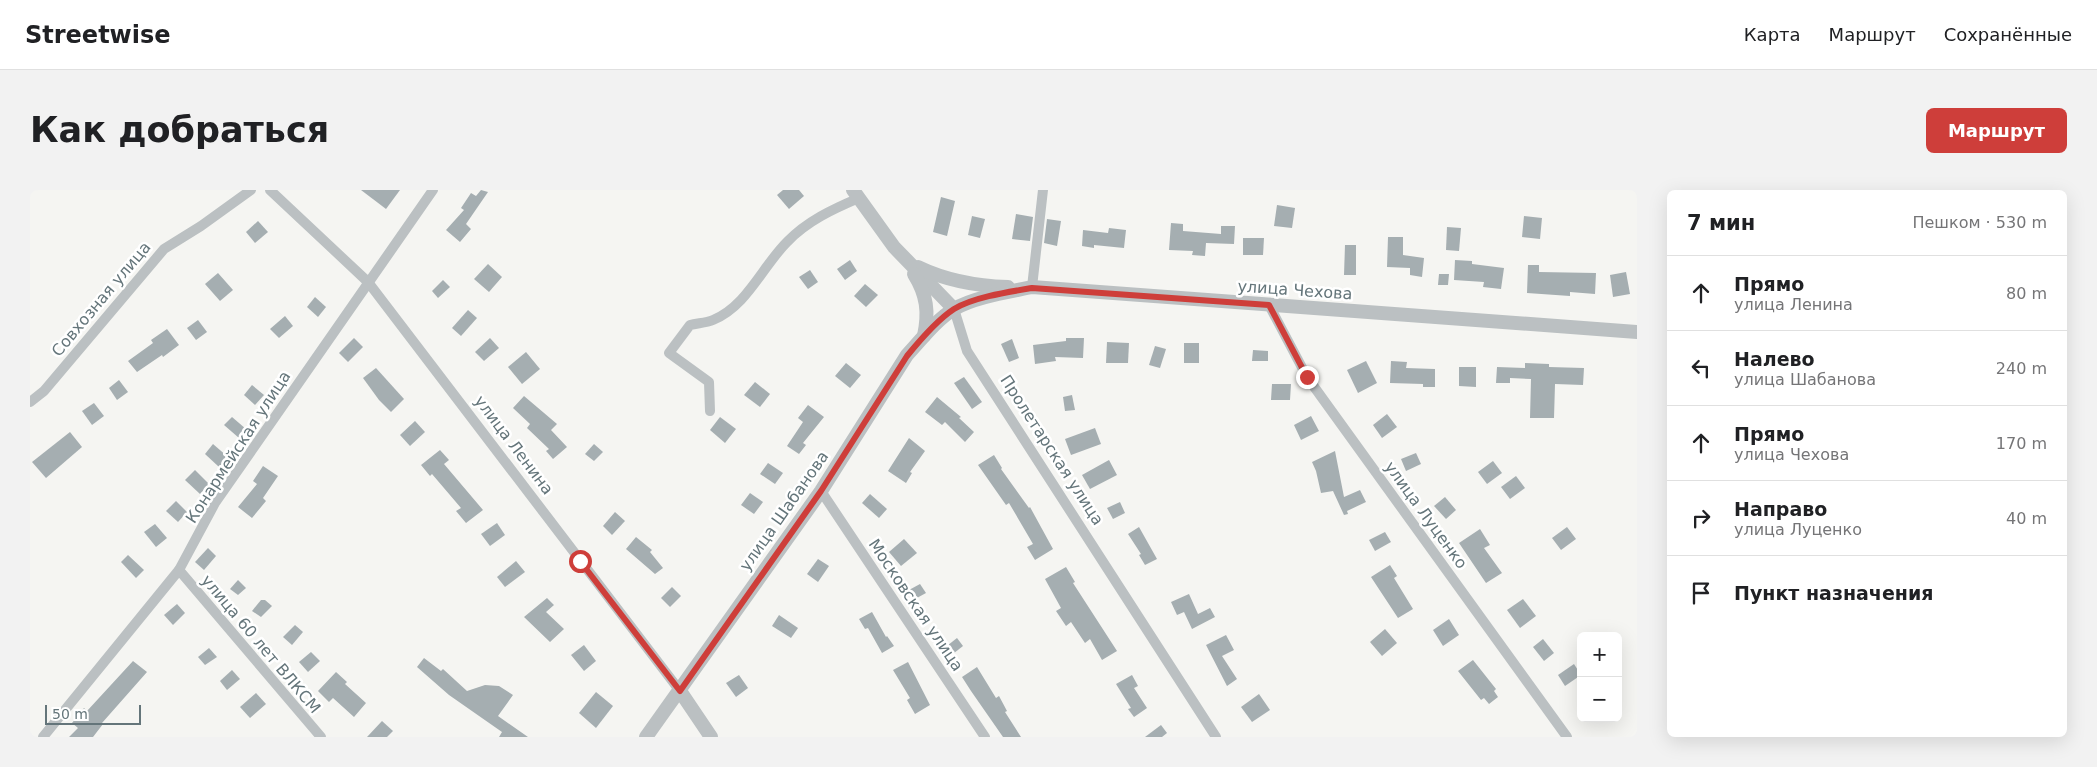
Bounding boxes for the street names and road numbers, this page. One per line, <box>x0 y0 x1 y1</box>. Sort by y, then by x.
street label: Совхозная улица <box>47 238 155 360</box>
street label: улица Чехова <box>1237 277 1353 303</box>
street label: Конармейская улица <box>182 367 294 527</box>
street label: Пролетарская улица <box>996 371 1108 529</box>
street label: улица Ленина <box>471 392 557 498</box>
street label: улица Шабанова <box>736 447 832 575</box>
street label: улица Луценко <box>1381 458 1471 572</box>
street label: Московская улица <box>865 535 967 675</box>
street label: улица 60 лет ВЛКСМ <box>197 571 325 717</box>

